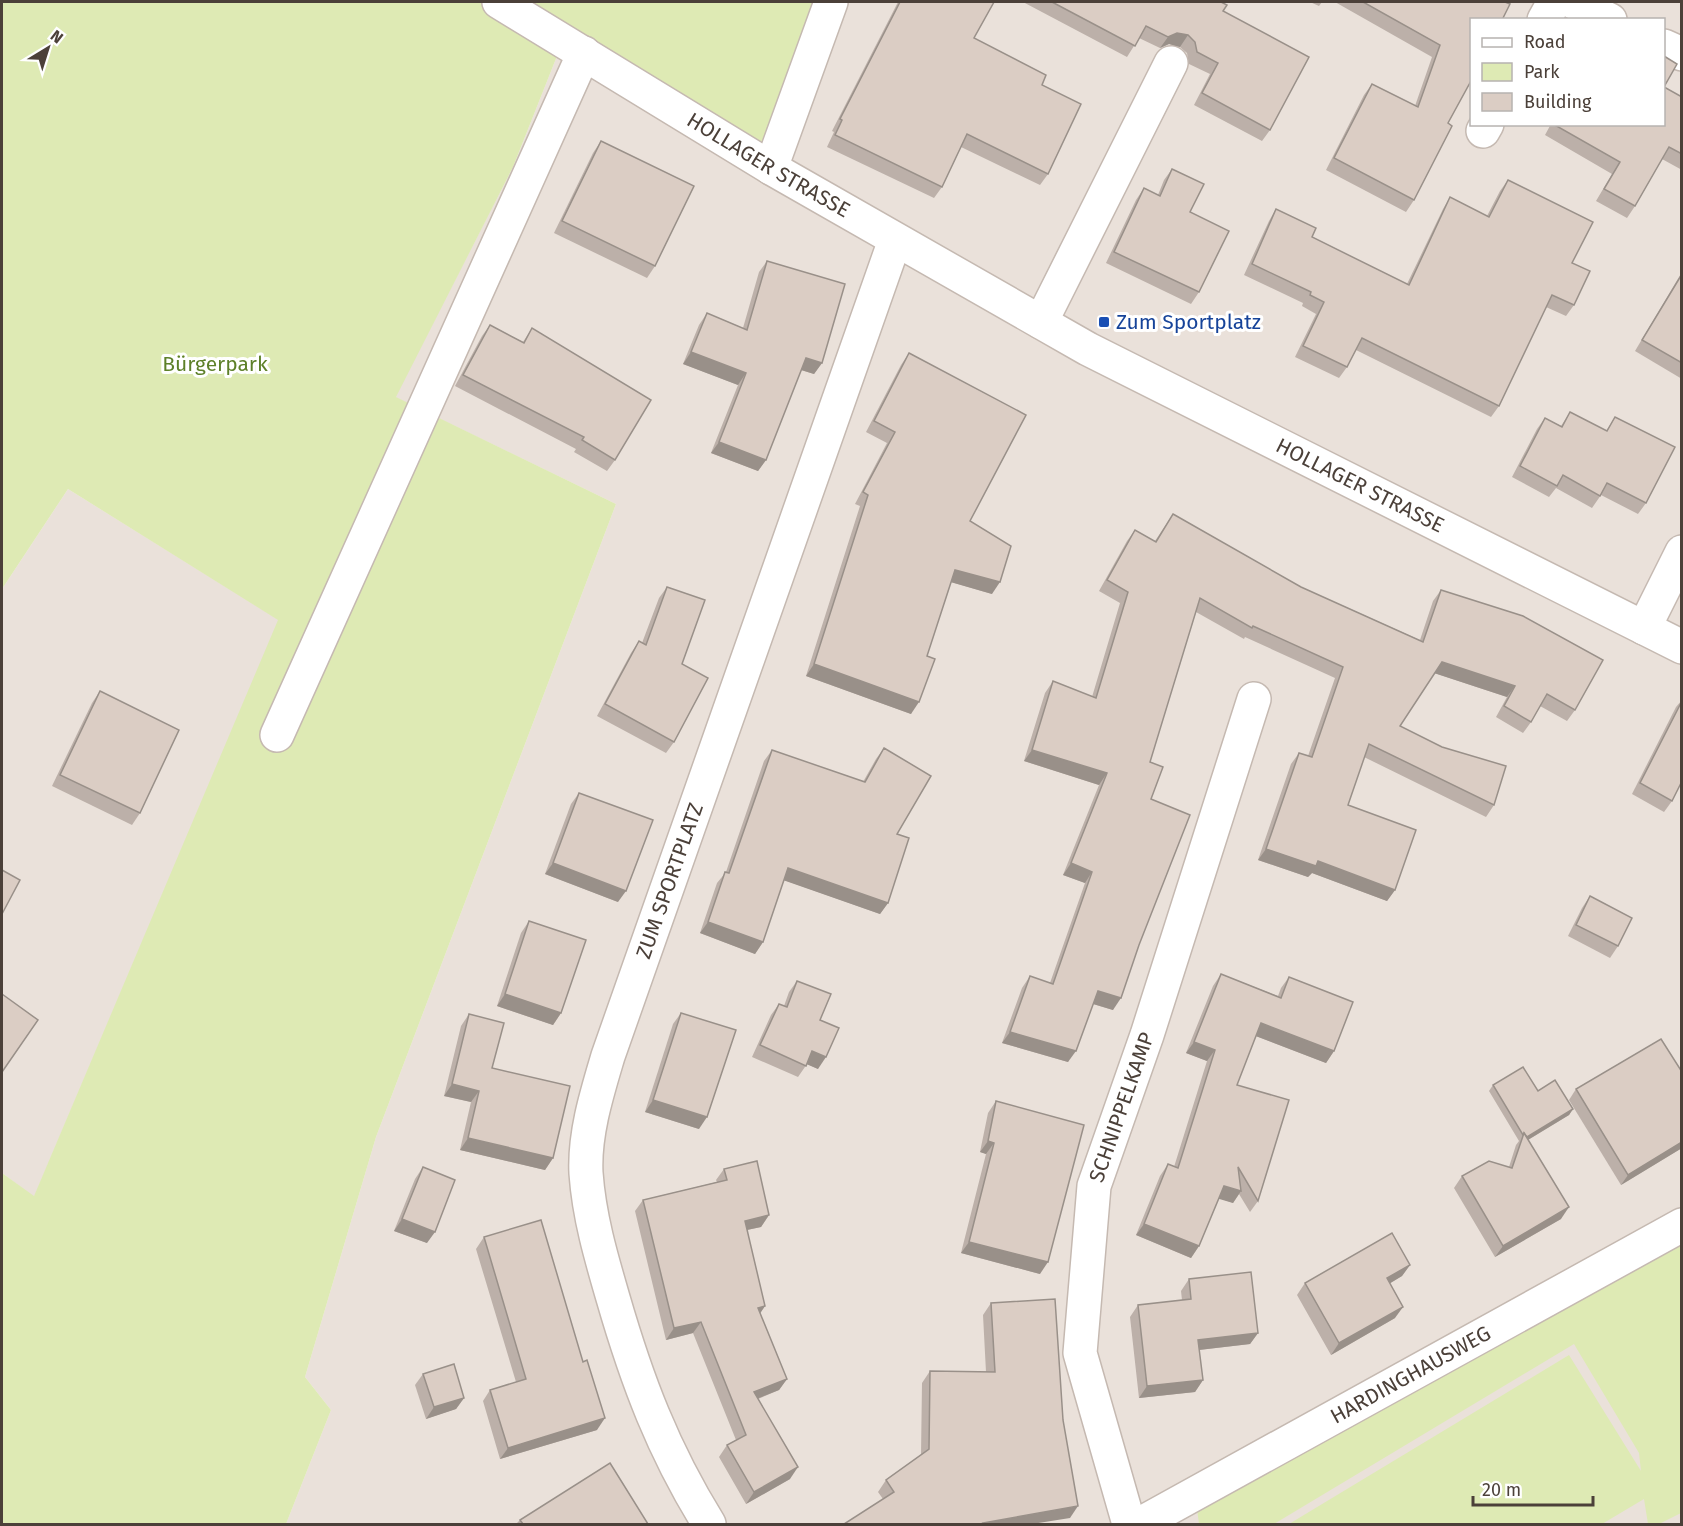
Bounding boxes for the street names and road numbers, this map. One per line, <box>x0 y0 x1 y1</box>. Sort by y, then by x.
street label: HOLLAGER STRASSE <box>682 107 855 223</box>
street label: HOLLAGER STRASSE <box>1272 432 1448 539</box>
street label: ZUM SPORTPLATZ <box>630 799 709 962</box>
street label: SCHNIPPELKAMP <box>1083 1029 1160 1186</box>
street label: HARDINGHAUSWEG <box>1326 1320 1495 1429</box>

